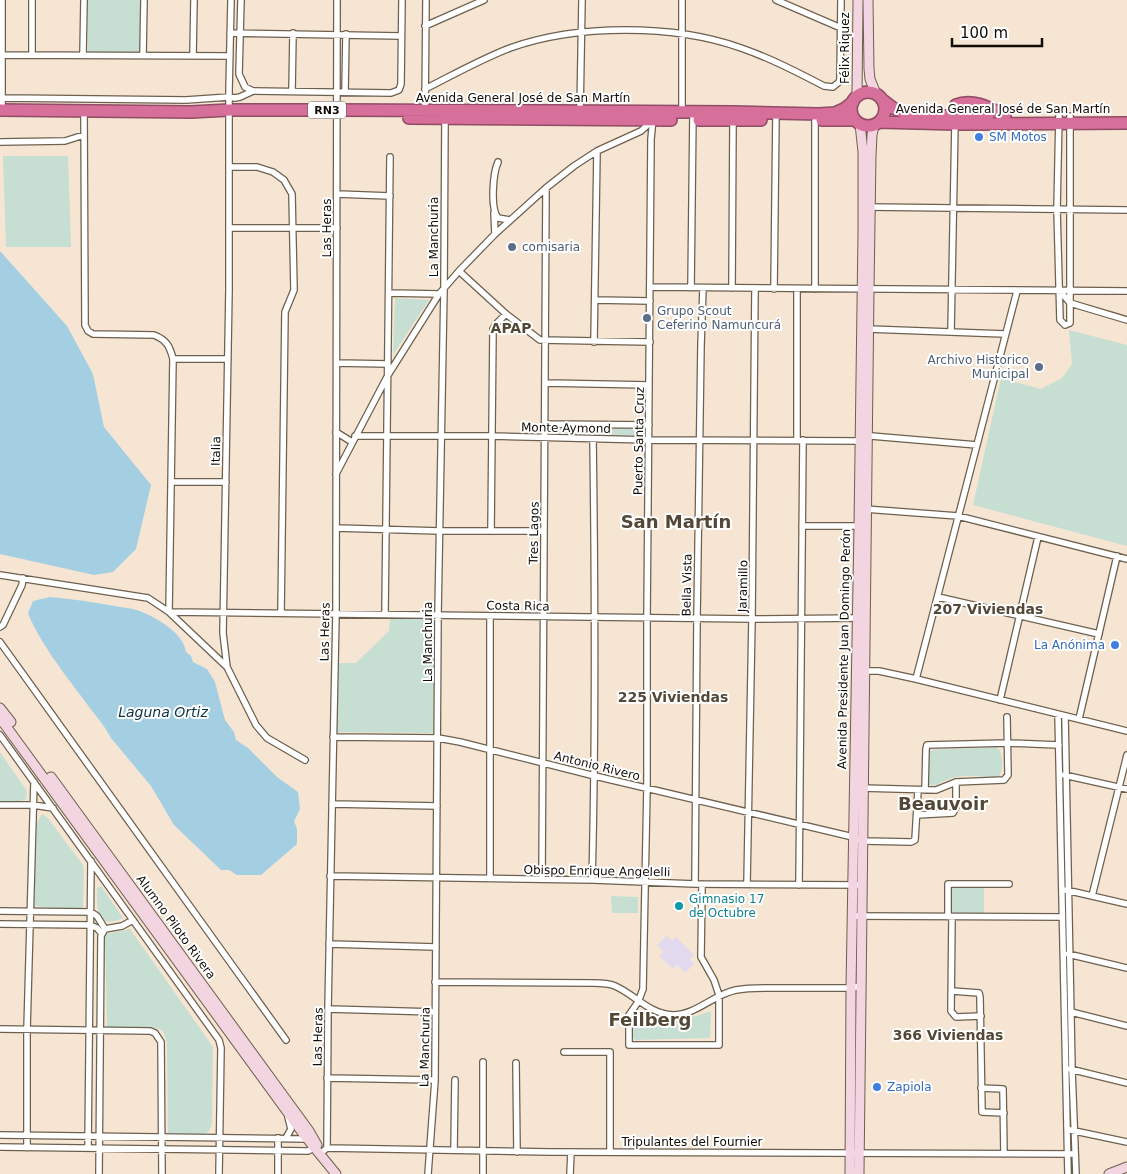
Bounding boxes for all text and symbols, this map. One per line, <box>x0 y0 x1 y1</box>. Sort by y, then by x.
street label: Félix Riquez <box>838 12 852 84</box>
scale bar <box>952 15 1042 47</box>
text: 100 m <box>960 24 1008 42</box>
street label: Avenida General José de San Martín <box>416 91 630 105</box>
road number: RN3 <box>308 102 346 118</box>
street label: Avenida General José de San Martín <box>896 102 1110 116</box>
place label: SM Motos <box>989 130 1047 144</box>
marker: SM Motos <box>973 131 985 143</box>
street label: La Manchuria <box>427 197 441 277</box>
street label: Las Heras <box>320 198 334 258</box>
place label: comisaria <box>522 240 580 254</box>
marker: comisaria <box>506 241 518 253</box>
place label: Grupo Scout Ceferino Namuncurá <box>657 304 781 332</box>
marker: Grupo Scout Ceferino Namuncurá <box>641 312 653 324</box>
district label: APAP <box>491 320 531 336</box>
place label: Archivo Historico Municipal <box>927 353 1029 381</box>
marker: Archivo Historico Municipal <box>1033 361 1045 373</box>
street label: Puerto Santa Cruz <box>631 387 647 495</box>
street label: Monte Aymond <box>521 420 611 436</box>
street label: Italia <box>209 436 223 466</box>
street label: Tres Lagos <box>526 501 542 566</box>
district label: San Martín <box>621 511 731 532</box>
street label: Avenida Presidente Juan Domingo Perón <box>835 529 853 769</box>
street label: Bella Vista <box>679 553 695 617</box>
street label: Jaramillo <box>736 560 750 613</box>
street label: Costa Rica <box>486 598 550 614</box>
district label: 207 Viviendas <box>933 601 1043 617</box>
street label: Las Heras <box>317 602 333 662</box>
street label: La Manchuria <box>421 602 435 682</box>
place label: La Anónima <box>1034 638 1105 652</box>
marker: La Anónima <box>1109 639 1121 651</box>
district label: 225 Viviendas <box>618 689 728 705</box>
water label: Laguna Ortiz <box>118 704 208 720</box>
street label: Antonio Rivero <box>553 749 641 783</box>
district label: Beauvoir <box>898 793 988 814</box>
street label: Obispo Enrique Angelelli <box>523 863 671 879</box>
street label: Alumno Piloto Rivera <box>134 872 218 982</box>
place label: Gimnasio 17 de Octubre <box>689 892 764 920</box>
marker: Gimnasio 17 de Octubre <box>673 900 685 912</box>
street label: Las Heras <box>310 1007 326 1067</box>
street label: La Manchuria <box>417 1007 433 1087</box>
district label: Feilberg <box>609 1009 691 1030</box>
district label: 366 Viviendas <box>893 1027 1003 1043</box>
place label: Zapiola <box>887 1080 932 1094</box>
marker: Zapiola <box>871 1081 883 1093</box>
street label: Tripulantes del Fournier <box>620 1135 763 1149</box>

